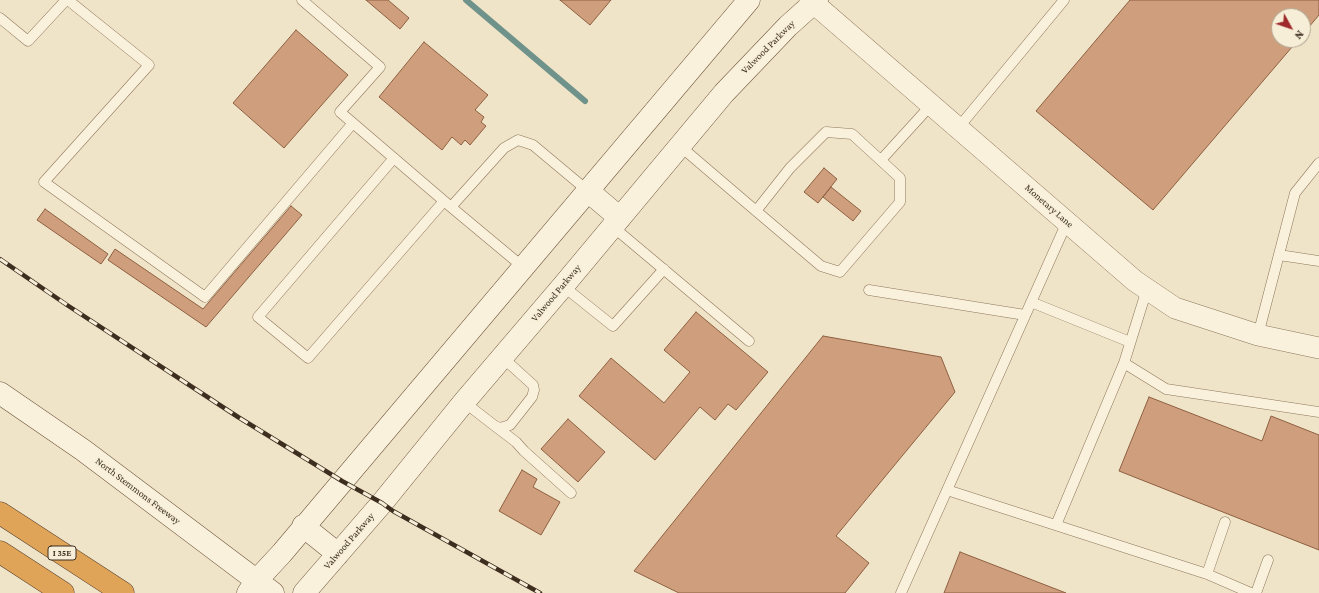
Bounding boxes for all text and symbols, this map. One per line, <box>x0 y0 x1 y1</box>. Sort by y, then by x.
north arrow <box>1271 8 1311 48</box>
street label: Valwood Parkway <box>739 18 797 76</box>
text: N <box>1292 28 1306 42</box>
street label: Monetary Lane <box>1022 182 1076 230</box>
street label: Valwood Parkway <box>529 262 583 324</box>
street label: North Stemmons Freeway <box>93 455 183 527</box>
street label: Valwood Parkway <box>321 510 377 572</box>
road number: I 35E <box>48 546 76 560</box>

